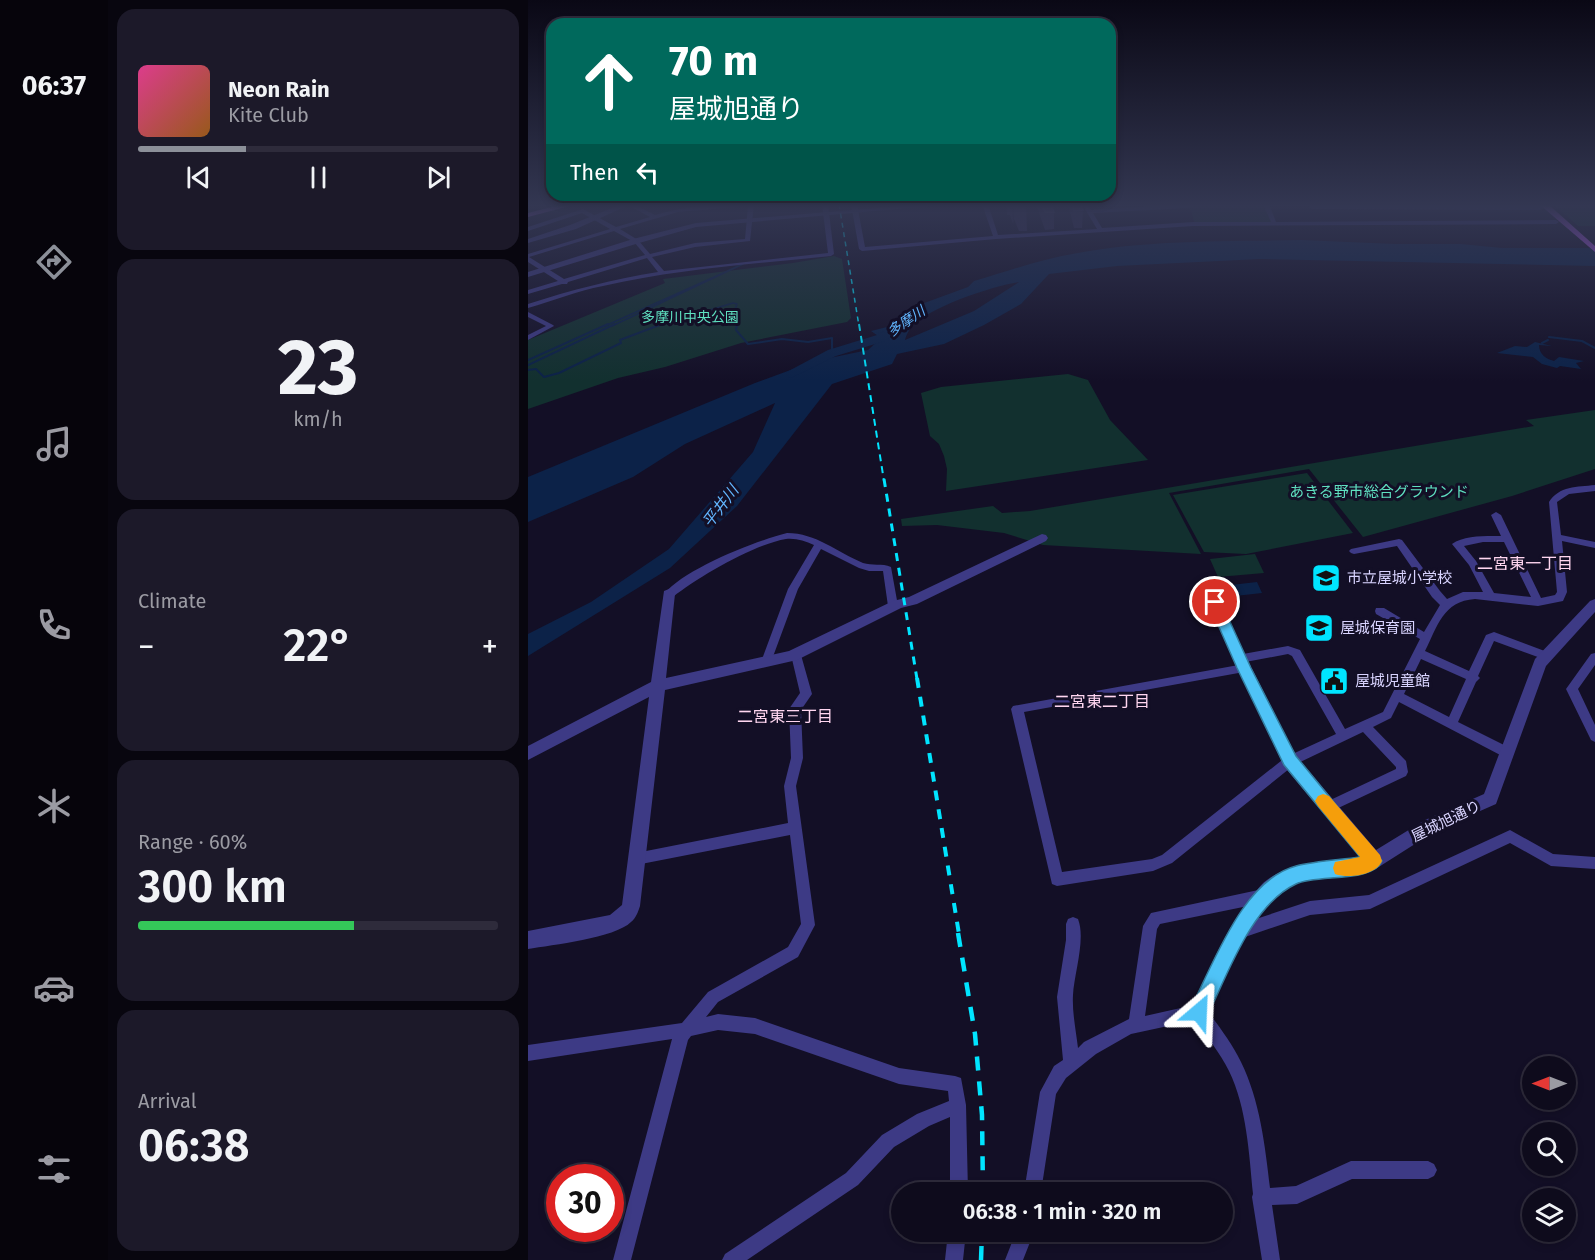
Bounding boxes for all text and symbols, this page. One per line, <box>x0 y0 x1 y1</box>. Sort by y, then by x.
text: 70 m <box>669 36 758 86</box>
icon: ahead <box>570 42 648 120</box>
text: 06:37 <box>22 70 86 102</box>
text: Neon Rain <box>228 76 330 103</box>
text: 屋城旭通り <box>669 93 804 125</box>
text: Kite Club <box>228 103 309 127</box>
icon: left <box>631 156 664 189</box>
text: Then <box>570 159 619 186</box>
icon: previous <box>182 161 215 194</box>
icon: pause <box>302 161 335 194</box>
icon: next <box>422 161 455 194</box>
icon: directions <box>33 241 75 283</box>
water label: 多摩川 <box>884 302 930 340</box>
park label: 多摩川中央公園 <box>641 309 739 326</box>
text: 23 <box>278 321 358 415</box>
text: km/h <box>293 407 343 431</box>
icon: music <box>33 423 75 465</box>
water label: 平井川 <box>698 480 744 531</box>
park label: あきる野市総合グラウンド <box>1289 483 1469 501</box>
district label: 二宮東一丁目 <box>1477 554 1573 573</box>
school or university icon: 市立屋城小学校 <box>1310 562 1342 594</box>
place label: 市立屋城小学校 <box>1347 569 1452 587</box>
pin <box>1189 576 1240 627</box>
icon: arrive <box>1198 585 1231 618</box>
text: Climate <box>138 589 206 613</box>
icon: phone <box>33 604 75 646</box>
school or university icon: 屋城保育園 <box>1303 612 1335 644</box>
text: 22° <box>283 619 353 673</box>
place label: 屋城保育園 <box>1340 619 1415 637</box>
text: − <box>138 627 155 667</box>
text: + <box>482 627 498 667</box>
public building icon: 屋城児童館 <box>1318 665 1350 697</box>
place label: 屋城児童館 <box>1355 672 1430 690</box>
district label: 二宮東二丁目 <box>1054 692 1150 711</box>
district label: 二宮東三丁目 <box>737 707 833 726</box>
icon: climate <box>33 785 75 827</box>
street label: 屋城旭通り <box>1408 796 1484 846</box>
text: Range · 60% <box>138 830 247 854</box>
text: 300 km <box>138 860 287 914</box>
icon: car <box>33 967 75 1009</box>
position arrow <box>1167 980 1231 1044</box>
north arrow <box>1522 1056 1576 1110</box>
map controls <box>1522 1056 1576 1242</box>
text: Arrival <box>138 1089 197 1113</box>
text: 06:38 <box>138 1119 250 1173</box>
button: search <box>1522 1122 1576 1176</box>
icon: filters <box>33 1148 75 1190</box>
speed limit sign: 30 <box>546 1164 624 1242</box>
button: layers <box>1522 1188 1576 1242</box>
text: 06:38 · 1 min · 320 m <box>963 1198 1161 1225</box>

